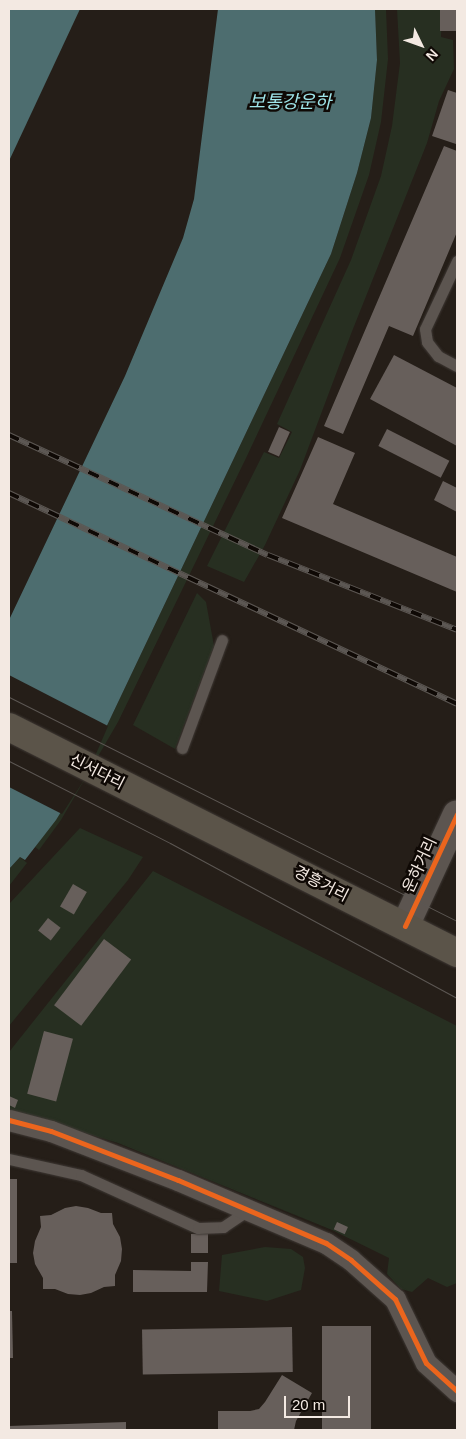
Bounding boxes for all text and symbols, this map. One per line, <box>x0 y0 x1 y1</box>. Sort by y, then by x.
north arrow <box>396 20 446 70</box>
text: N <box>423 46 441 64</box>
water label: 보통강운하 <box>249 91 331 113</box>
street label: 신서다리 <box>66 750 128 794</box>
street label: 운하거리 <box>399 834 441 896</box>
street label: 경흥거리 <box>290 862 352 906</box>
scale bar <box>286 1386 352 1418</box>
text: 20 m <box>292 1396 325 1413</box>

